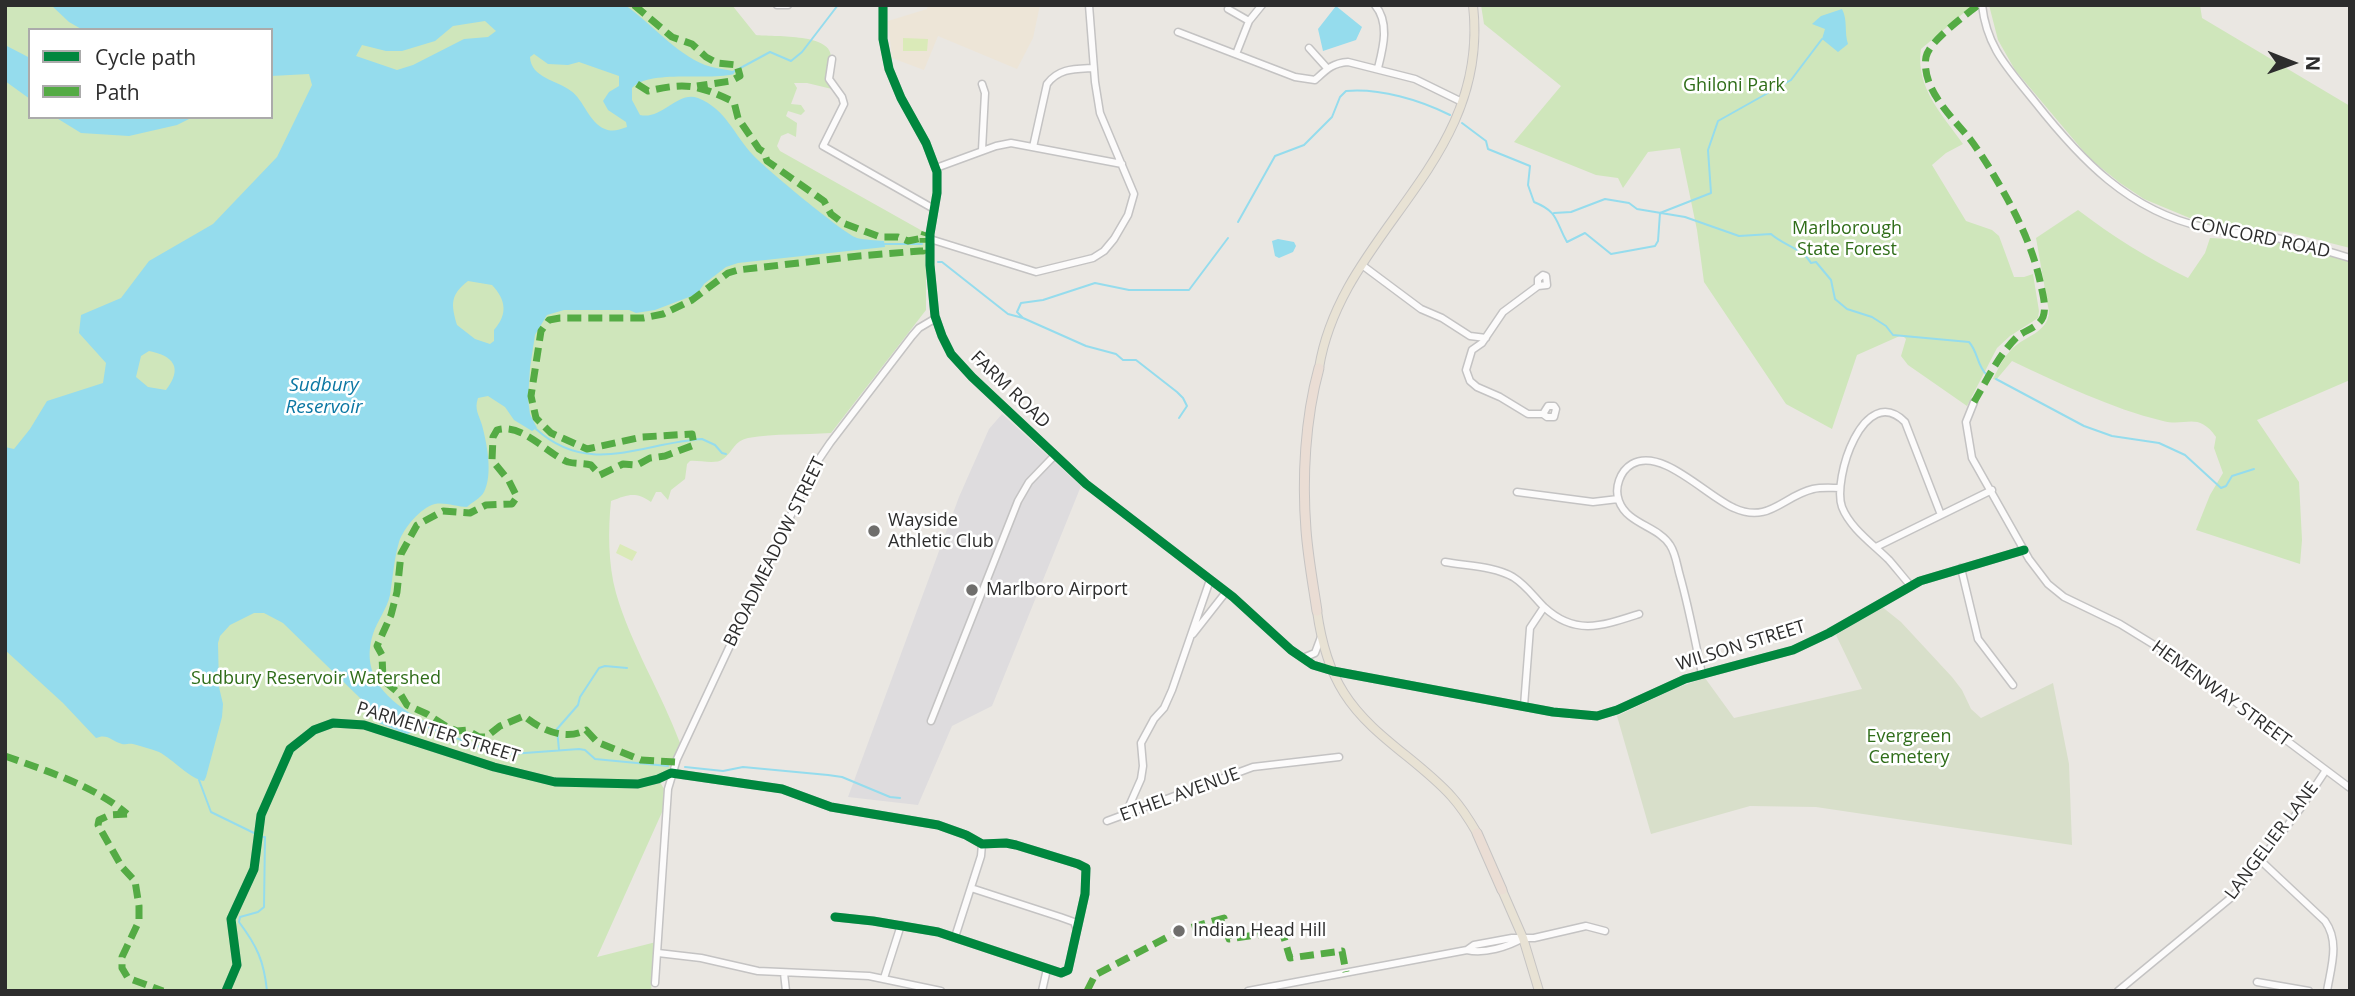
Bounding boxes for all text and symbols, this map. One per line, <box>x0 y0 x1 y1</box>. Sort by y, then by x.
legend <box>28 28 273 119</box>
north arrow <box>2257 28 2327 98</box>
text: Cycle path <box>95 43 196 71</box>
text: N <box>2300 55 2326 71</box>
park label: Ghiloni Park <box>1683 75 1785 97</box>
text: Path <box>95 78 140 106</box>
street label: CONCORD ROAD <box>2188 213 2332 263</box>
park label: Marlborough State Forest <box>1792 218 1902 260</box>
street label: FARM ROAD <box>966 347 1054 433</box>
water label: Sudbury Reservoir <box>285 375 363 419</box>
street label: BROADMEADOW STREET <box>720 454 830 650</box>
place label: Wayside Athletic Club <box>888 510 994 552</box>
marker: Wayside Athletic Club <box>866 523 882 539</box>
place label: Marlboro Airport <box>986 579 1128 601</box>
marker: Marlboro Airport <box>964 582 980 598</box>
street label: WILSON STREET <box>1674 616 1808 676</box>
street label: HEMENWAY STREET <box>2147 636 2295 752</box>
park label: Sudbury Reservoir Watershed <box>191 668 441 690</box>
street label: PARMENTER STREET <box>354 698 522 768</box>
park label: Evergreen Cemetery <box>1867 726 1951 768</box>
street label: ETHEL AVENUE <box>1117 763 1243 827</box>
street label: LANGELIER LANE <box>2221 778 2323 904</box>
place label: Indian Head Hill <box>1193 920 1326 942</box>
marker: Indian Head Hill <box>1171 923 1187 939</box>

